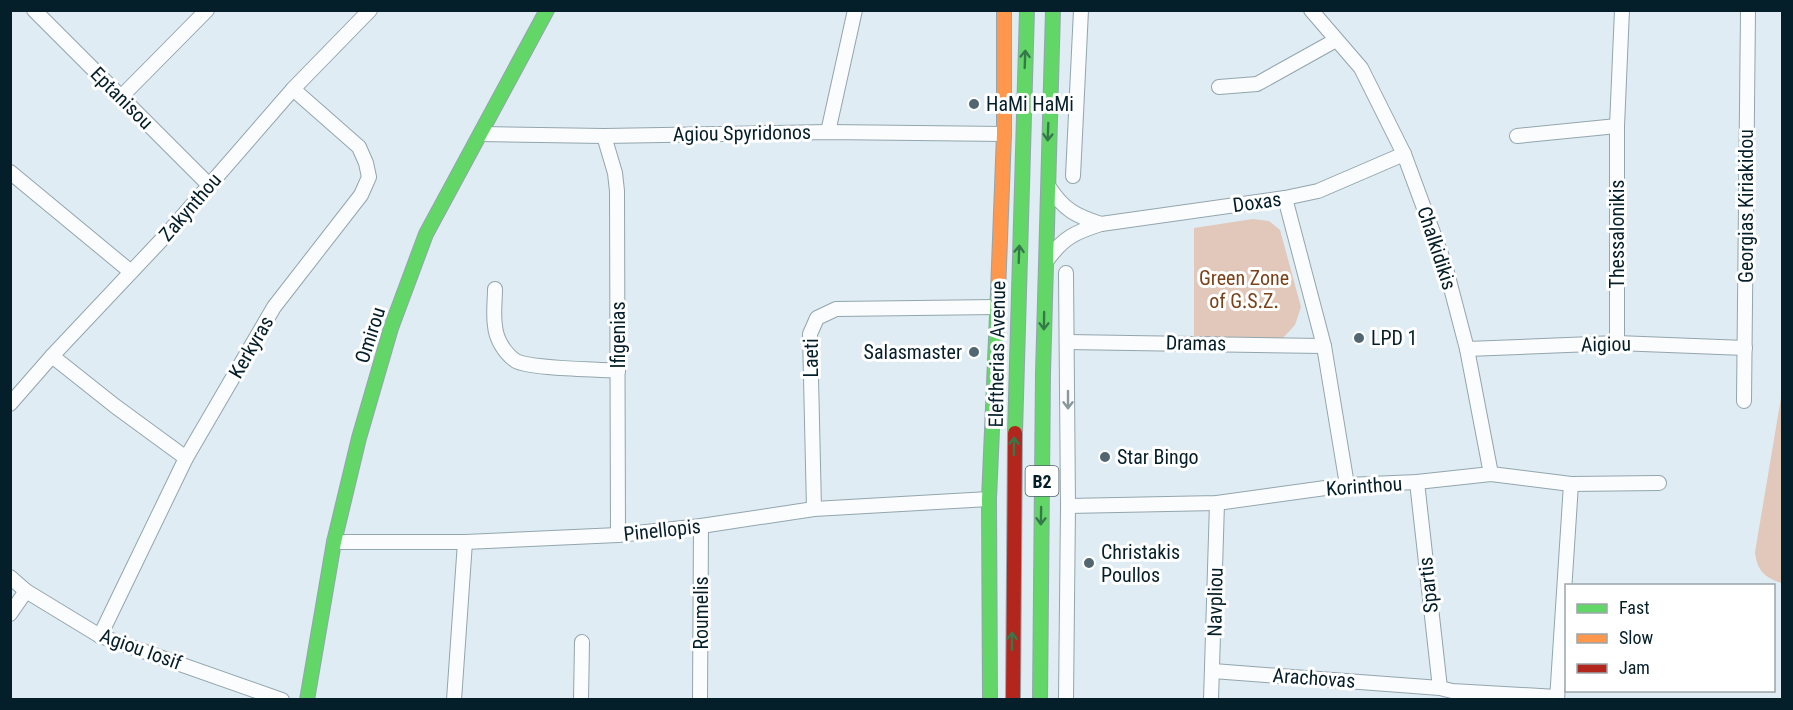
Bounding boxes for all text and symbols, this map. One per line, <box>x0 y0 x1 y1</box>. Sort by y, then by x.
one-way arrow <box>1019 50 1031 70</box>
street label: Eptanisou <box>86 62 158 134</box>
place label: HaMi HaMi <box>986 92 1074 116</box>
marker: HaMi HaMi <box>967 97 981 111</box>
street label: Agiou Spyridonos <box>673 120 811 146</box>
one-way arrow <box>1043 121 1054 141</box>
street label: Georgias Kiriakidou <box>1734 129 1758 283</box>
street label: Zakynthou <box>154 168 226 246</box>
street label: Thessalonikis <box>1605 180 1629 288</box>
street label: Doxas <box>1231 187 1283 217</box>
street label: Chalkidikis <box>1412 203 1462 293</box>
one-way arrow <box>1013 244 1024 264</box>
park label: Green Zone of G.S.Z. <box>1199 266 1289 313</box>
street label: Eleftherias Avenue <box>984 280 1010 428</box>
street label: Ifigenias <box>606 301 630 369</box>
street label: Omirou <box>350 304 390 366</box>
one-way arrow <box>1038 311 1050 331</box>
street label: Kerkyras <box>224 312 278 382</box>
place label: LPD 1 <box>1371 326 1417 350</box>
street label: Dramas <box>1166 330 1226 356</box>
marker: LPD 1 <box>1352 331 1366 345</box>
street label: Aigiou <box>1581 332 1631 356</box>
street label: Laeti <box>799 339 823 377</box>
place label: Salasmaster <box>864 340 962 364</box>
marker: Salasmaster <box>967 345 981 359</box>
one-way arrow <box>1062 390 1074 410</box>
one-way arrow <box>1008 437 1020 457</box>
place label: Star Bingo <box>1117 445 1199 469</box>
marker: Star Bingo <box>1098 450 1112 464</box>
road number: B2 <box>1026 466 1058 496</box>
street label: Korinthou <box>1325 471 1403 501</box>
one-way arrow <box>1035 506 1047 526</box>
street label: Pinellopis <box>622 514 702 546</box>
place label: Christakis Poullos <box>1101 540 1180 587</box>
marker: Christakis Poullos <box>1082 556 1096 570</box>
street label: Spartis <box>1413 556 1443 614</box>
street label: Navpliou <box>1202 567 1228 637</box>
street label: Roumelis <box>689 576 713 650</box>
legend <box>1565 584 1775 692</box>
text: Fast <box>1619 597 1650 618</box>
street label: Agiou Iosif <box>97 623 186 675</box>
text: Slow <box>1619 627 1654 648</box>
one-way arrow <box>1006 632 1018 652</box>
text: Jam <box>1619 657 1650 678</box>
street label: Arachovas <box>1272 663 1356 693</box>

